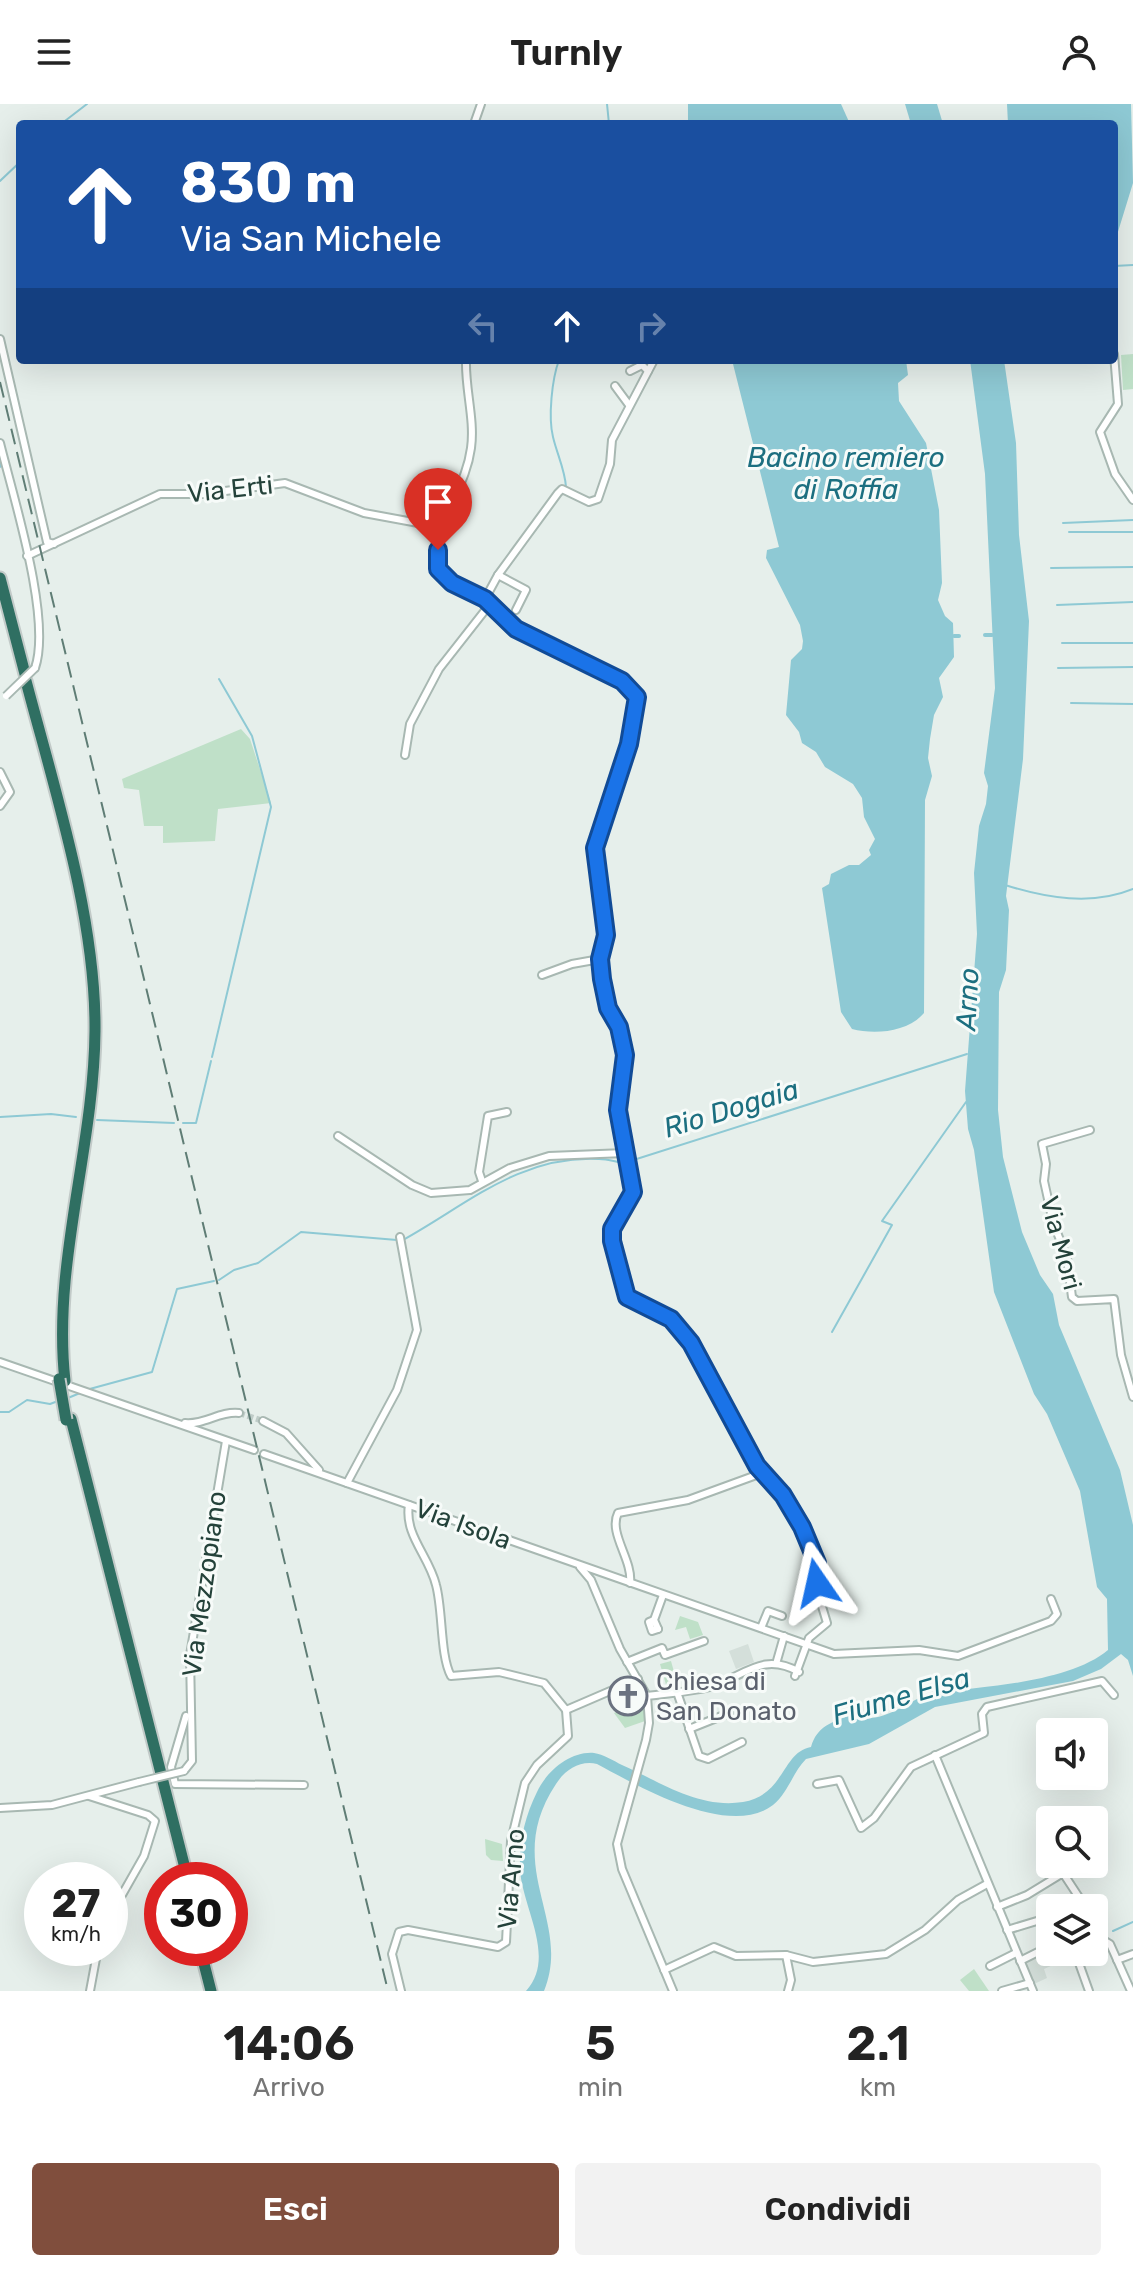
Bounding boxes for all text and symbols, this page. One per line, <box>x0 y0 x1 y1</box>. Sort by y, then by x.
icon: menu <box>32 30 76 74</box>
icon: person <box>1057 30 1101 74</box>
text: Turnly <box>510 31 623 74</box>
text: 830 m <box>180 150 356 216</box>
icon: ahead <box>48 152 152 256</box>
text: Via San Michele <box>180 217 442 260</box>
icon: left <box>461 304 505 348</box>
icon: ahead <box>545 304 589 348</box>
icon: right <box>629 304 673 348</box>
water label: Bacino remiero di Roffia <box>747 441 945 506</box>
pin <box>404 468 472 550</box>
street label: Via Erti <box>186 470 274 509</box>
icon: arrive <box>416 480 460 524</box>
water label: Arno <box>949 967 986 1033</box>
water label: Rio Dogaia <box>660 1072 803 1145</box>
street label: Via Mori <box>1033 1193 1088 1293</box>
street label: Via Mezzopiano <box>176 1489 233 1679</box>
street label: Via Isola <box>411 1493 515 1556</box>
position arrow <box>775 1541 859 1625</box>
water label: Fiume Elsa <box>828 1661 974 1732</box>
place label: Chiesa di San Donato <box>656 1666 797 1727</box>
church icon: Chiesa di San Donato <box>607 1675 649 1717</box>
map controls <box>1036 1718 1108 1966</box>
button: sound <box>1036 1718 1108 1790</box>
button: search <box>1036 1806 1108 1878</box>
street label: Via Arno <box>492 1827 531 1931</box>
speed limit sign: 30 <box>144 1862 248 1966</box>
text: 27 <box>52 1880 100 1927</box>
button: layers <box>1036 1894 1108 1966</box>
text: km/h <box>51 1922 101 1946</box>
text: 14:06 <box>223 2015 355 2072</box>
text: 5 <box>585 2015 616 2072</box>
text: 2.1 <box>846 2015 910 2072</box>
text: Arrivo <box>253 2072 325 2103</box>
text: min <box>578 2072 623 2103</box>
text: km <box>860 2072 896 2103</box>
button: Esci <box>32 2163 559 2255</box>
button: Condividi <box>575 2163 1101 2255</box>

